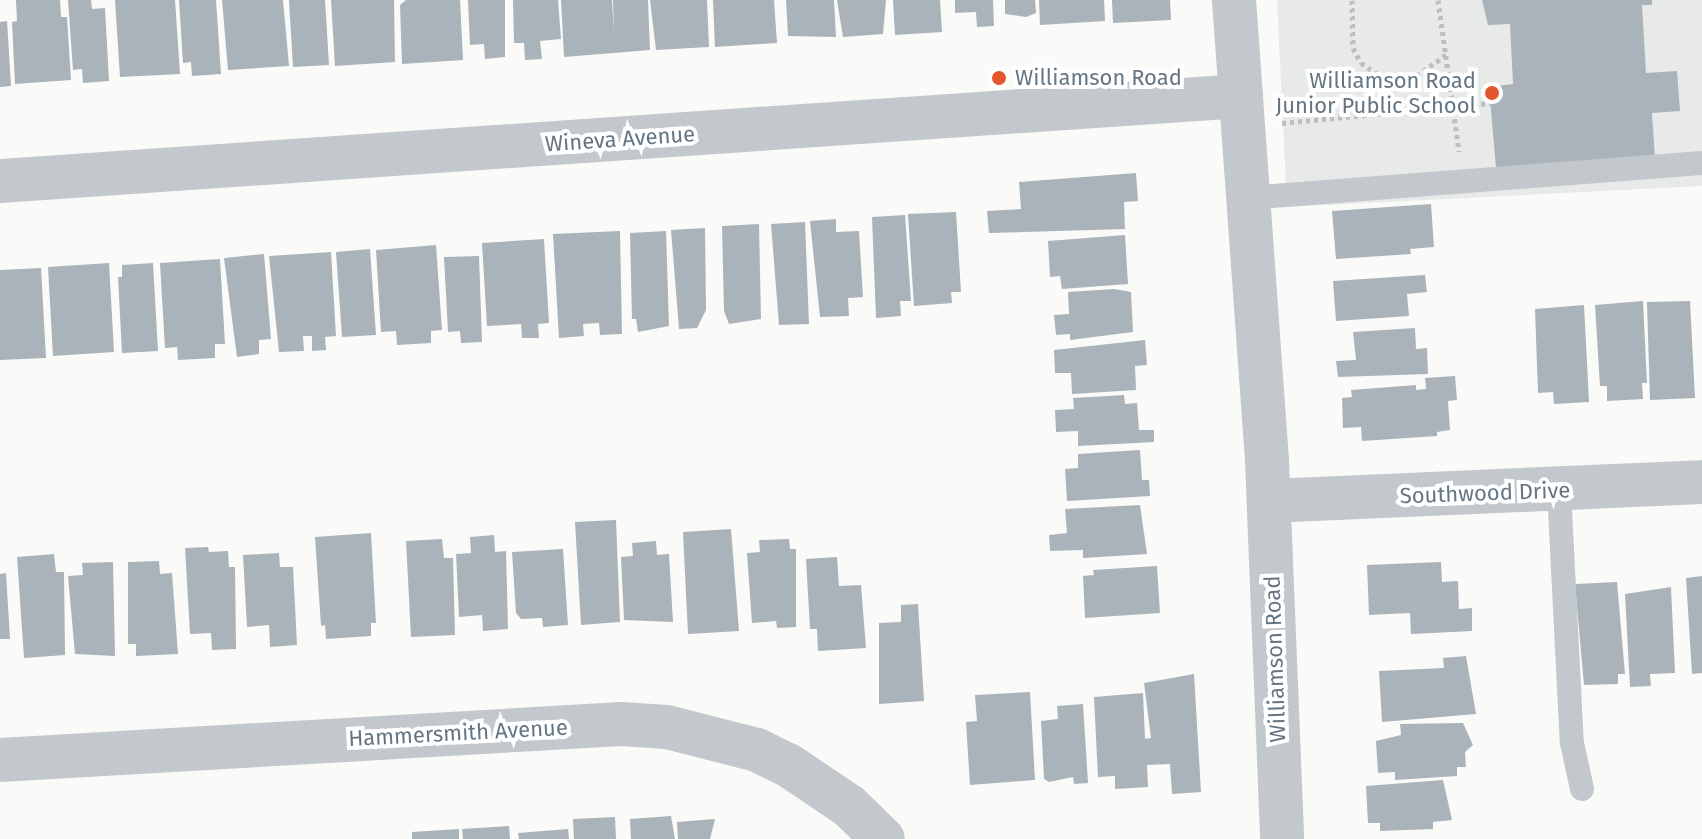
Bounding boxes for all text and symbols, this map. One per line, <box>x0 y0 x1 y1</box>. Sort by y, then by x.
place label: Williamson Road <box>1015 65 1182 91</box>
place label: Williamson Road Junior Public School <box>1276 67 1476 118</box>
marker: Williamson Road <box>990 69 1008 87</box>
marker: Williamson Road Junior Public School <box>1483 84 1501 102</box>
street label: Wineva Avenue <box>544 121 696 157</box>
street label: Southwood Drive <box>1399 477 1571 509</box>
street label: Williamson Road <box>1259 575 1291 743</box>
street label: Hammersmith Avenue <box>348 714 568 752</box>

